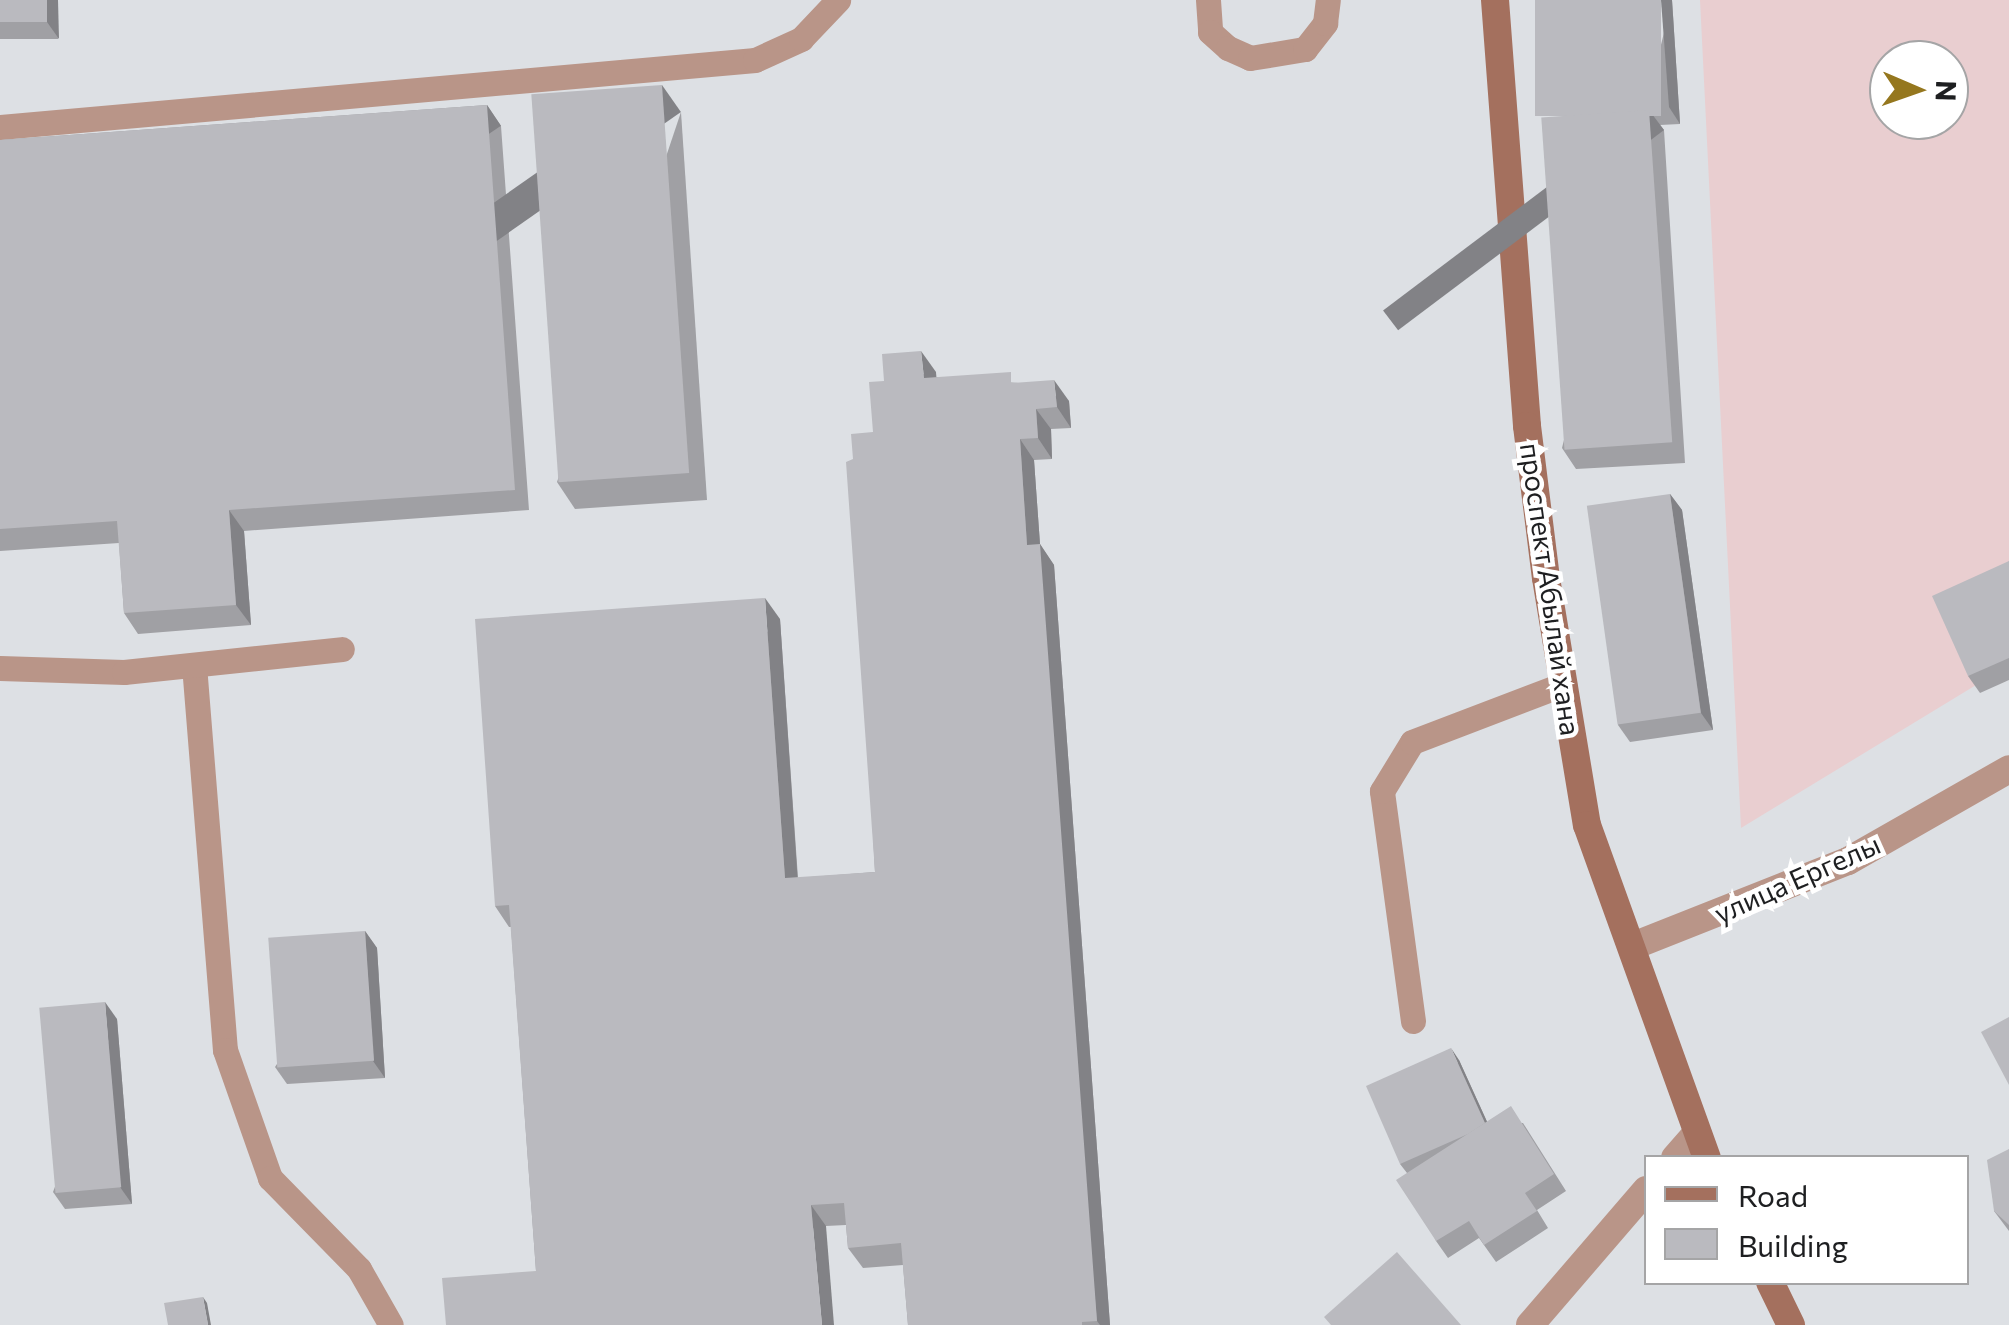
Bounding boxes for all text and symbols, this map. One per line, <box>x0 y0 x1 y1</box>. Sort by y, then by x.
north arrow <box>1869 40 1969 140</box>
text: N <box>1930 80 1964 102</box>
street label: проспект Абылай хана <box>1514 441 1588 737</box>
street label: улица Ергелы <box>1709 826 1885 930</box>
legend <box>1644 1155 1969 1285</box>
text: Road <box>1738 1176 1808 1213</box>
text: Building <box>1738 1226 1848 1263</box>

